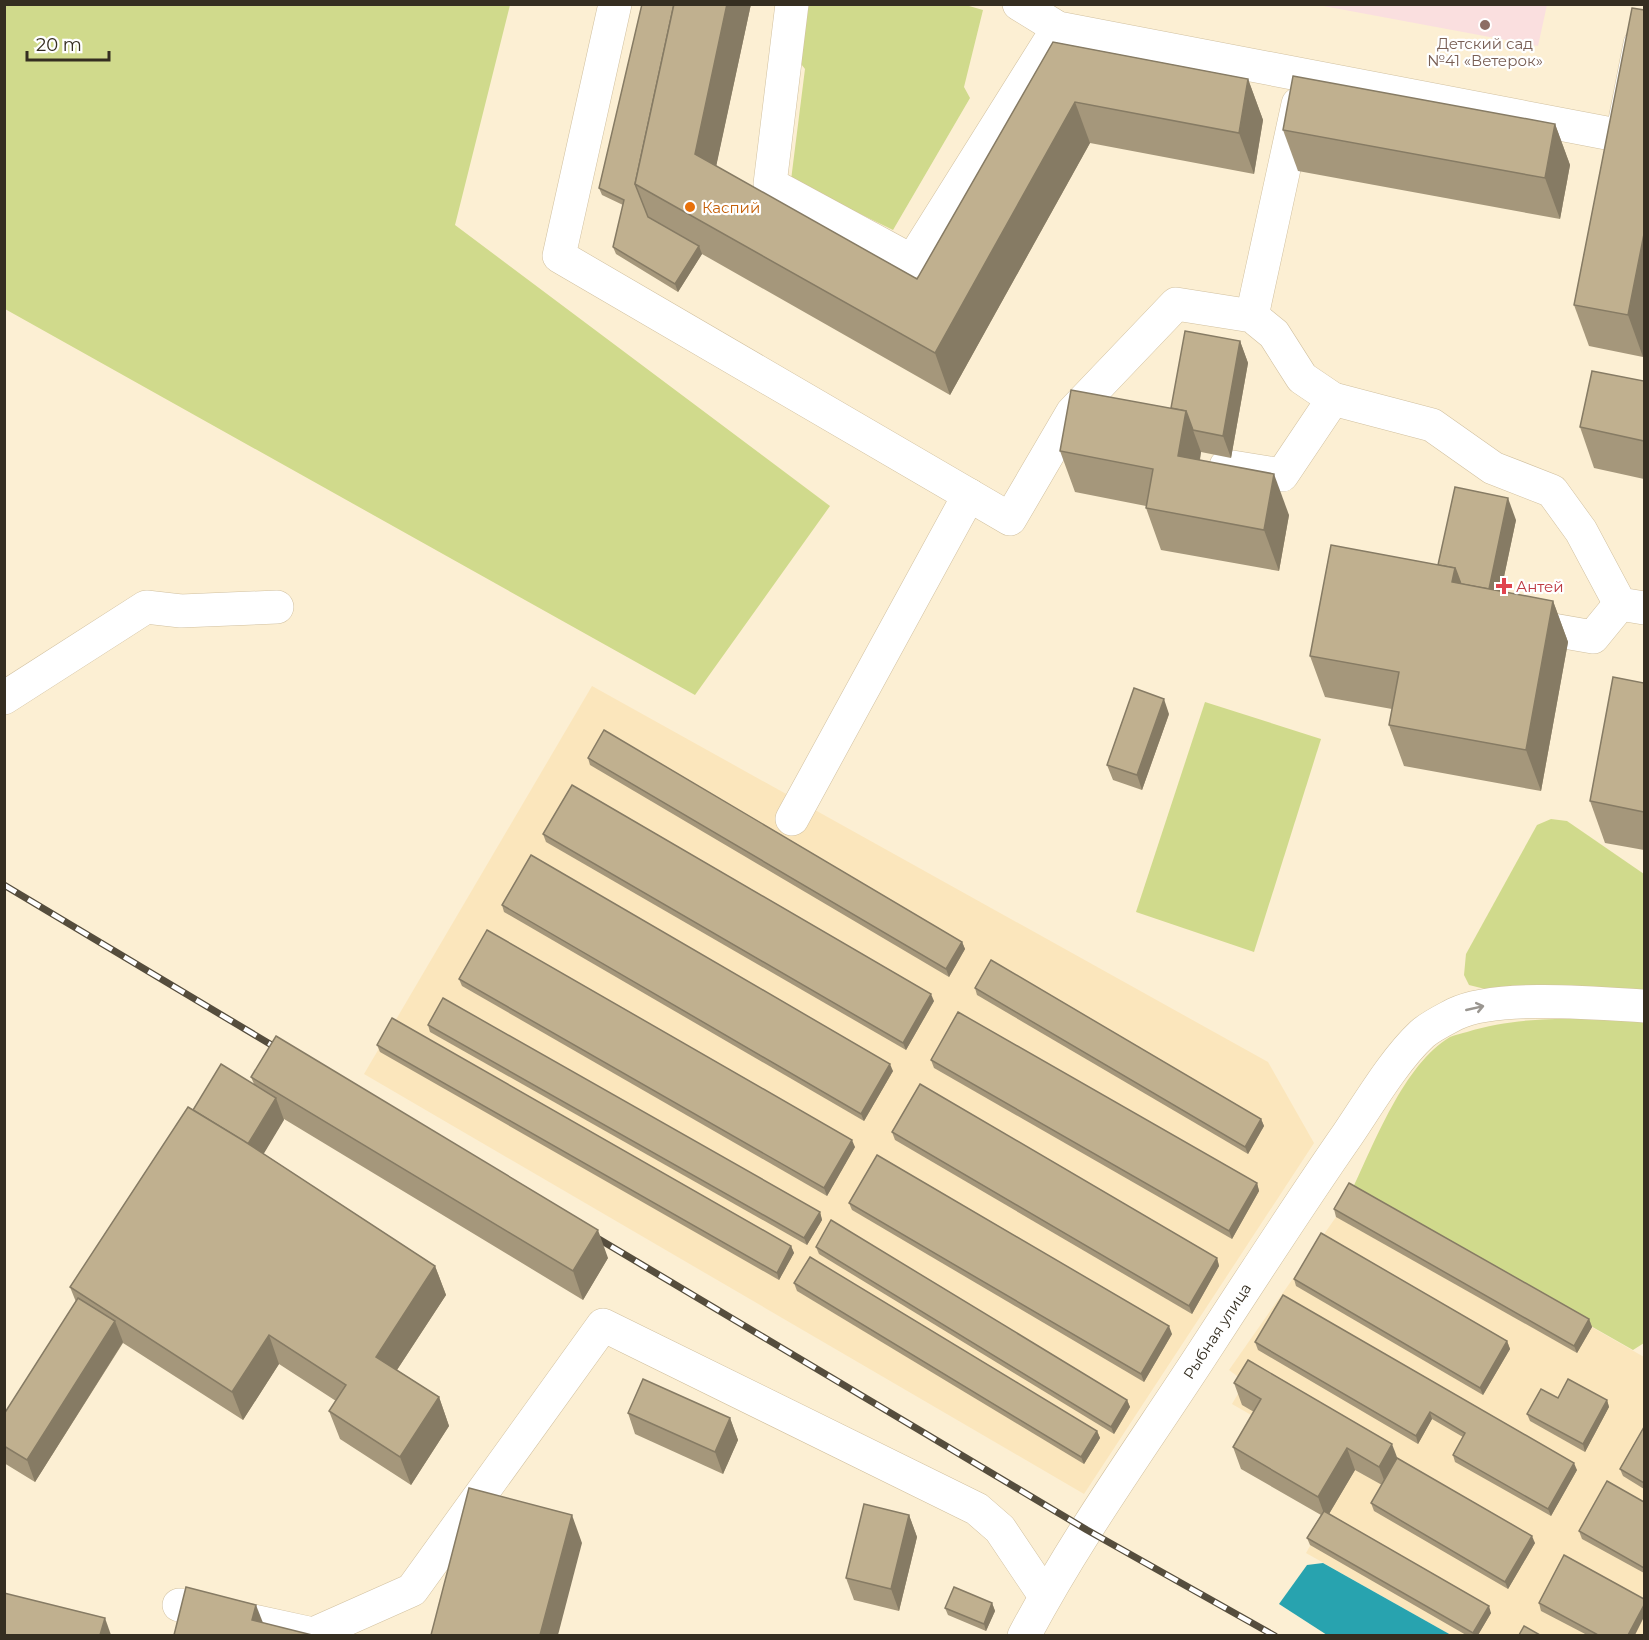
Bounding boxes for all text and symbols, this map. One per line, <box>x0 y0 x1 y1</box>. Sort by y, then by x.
marker: Детский сад №41 «Ветерок» <box>1478 18 1492 32</box>
scale bar <box>27 24 110 62</box>
text: 20 m <box>36 34 82 56</box>
place label: Детский сад №41 «Ветерок» <box>1427 34 1543 70</box>
place label: Каспий <box>702 198 760 217</box>
marker: Каспий <box>683 200 697 214</box>
place label: Антей <box>1516 577 1564 596</box>
marker: Антей <box>1497 579 1511 593</box>
one-way arrow <box>1465 1002 1484 1014</box>
street label: Рыбная улица <box>1179 1279 1255 1383</box>

